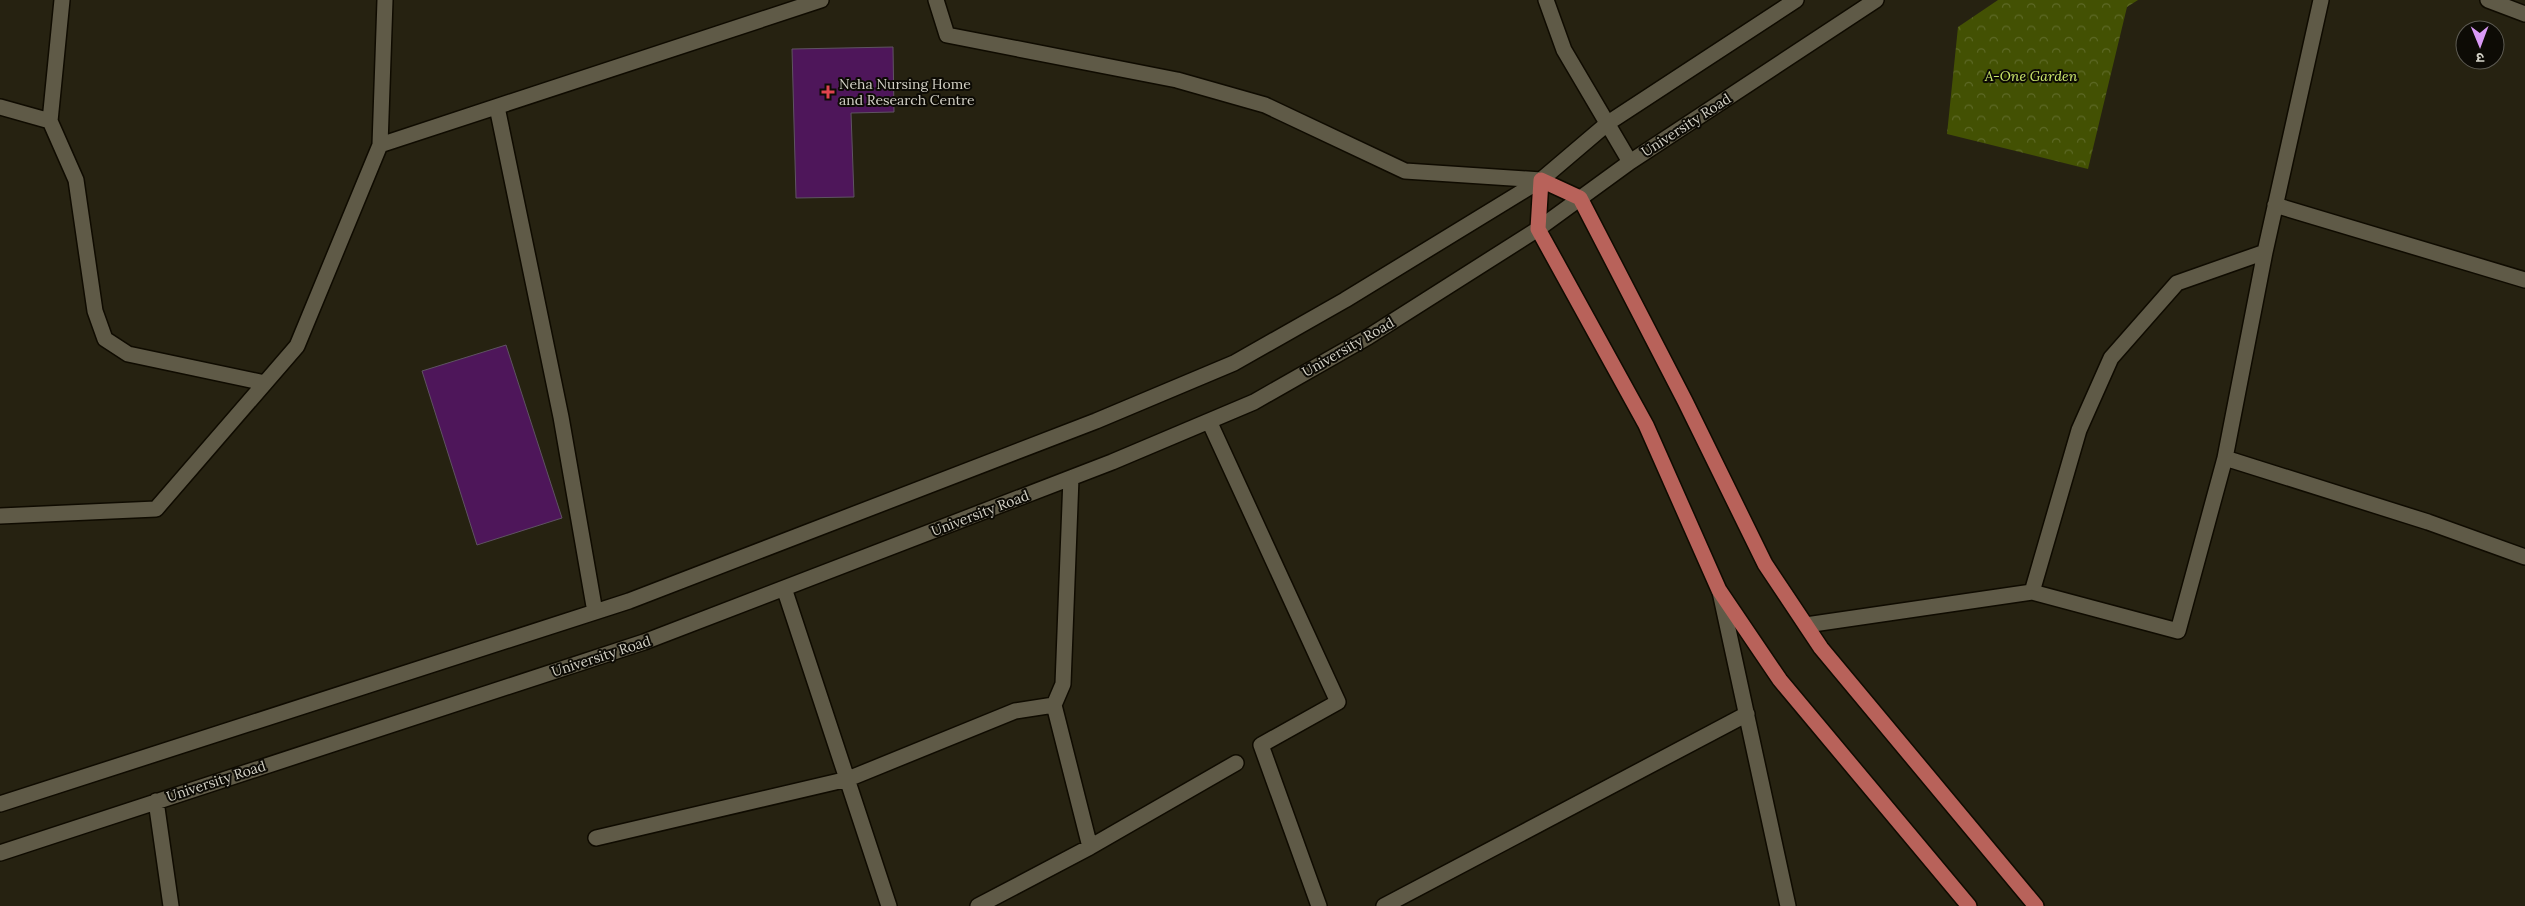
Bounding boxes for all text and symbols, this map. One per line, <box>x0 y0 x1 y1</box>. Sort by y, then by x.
north arrow <box>2455 20 2505 70</box>
text: उ <box>2475 49 2484 67</box>
park label: A-One Garden <box>1984 67 2078 85</box>
place label: Neha Nursing Home and Research Centre <box>839 75 975 109</box>
marker: Neha Nursing Home and Research Centre <box>821 85 835 99</box>
street label: University Road <box>1638 89 1734 161</box>
street label: University Road <box>1299 313 1397 381</box>
street label: University Road <box>929 486 1031 540</box>
street label: University Road <box>549 631 653 681</box>
street label: University Road <box>164 756 268 806</box>

